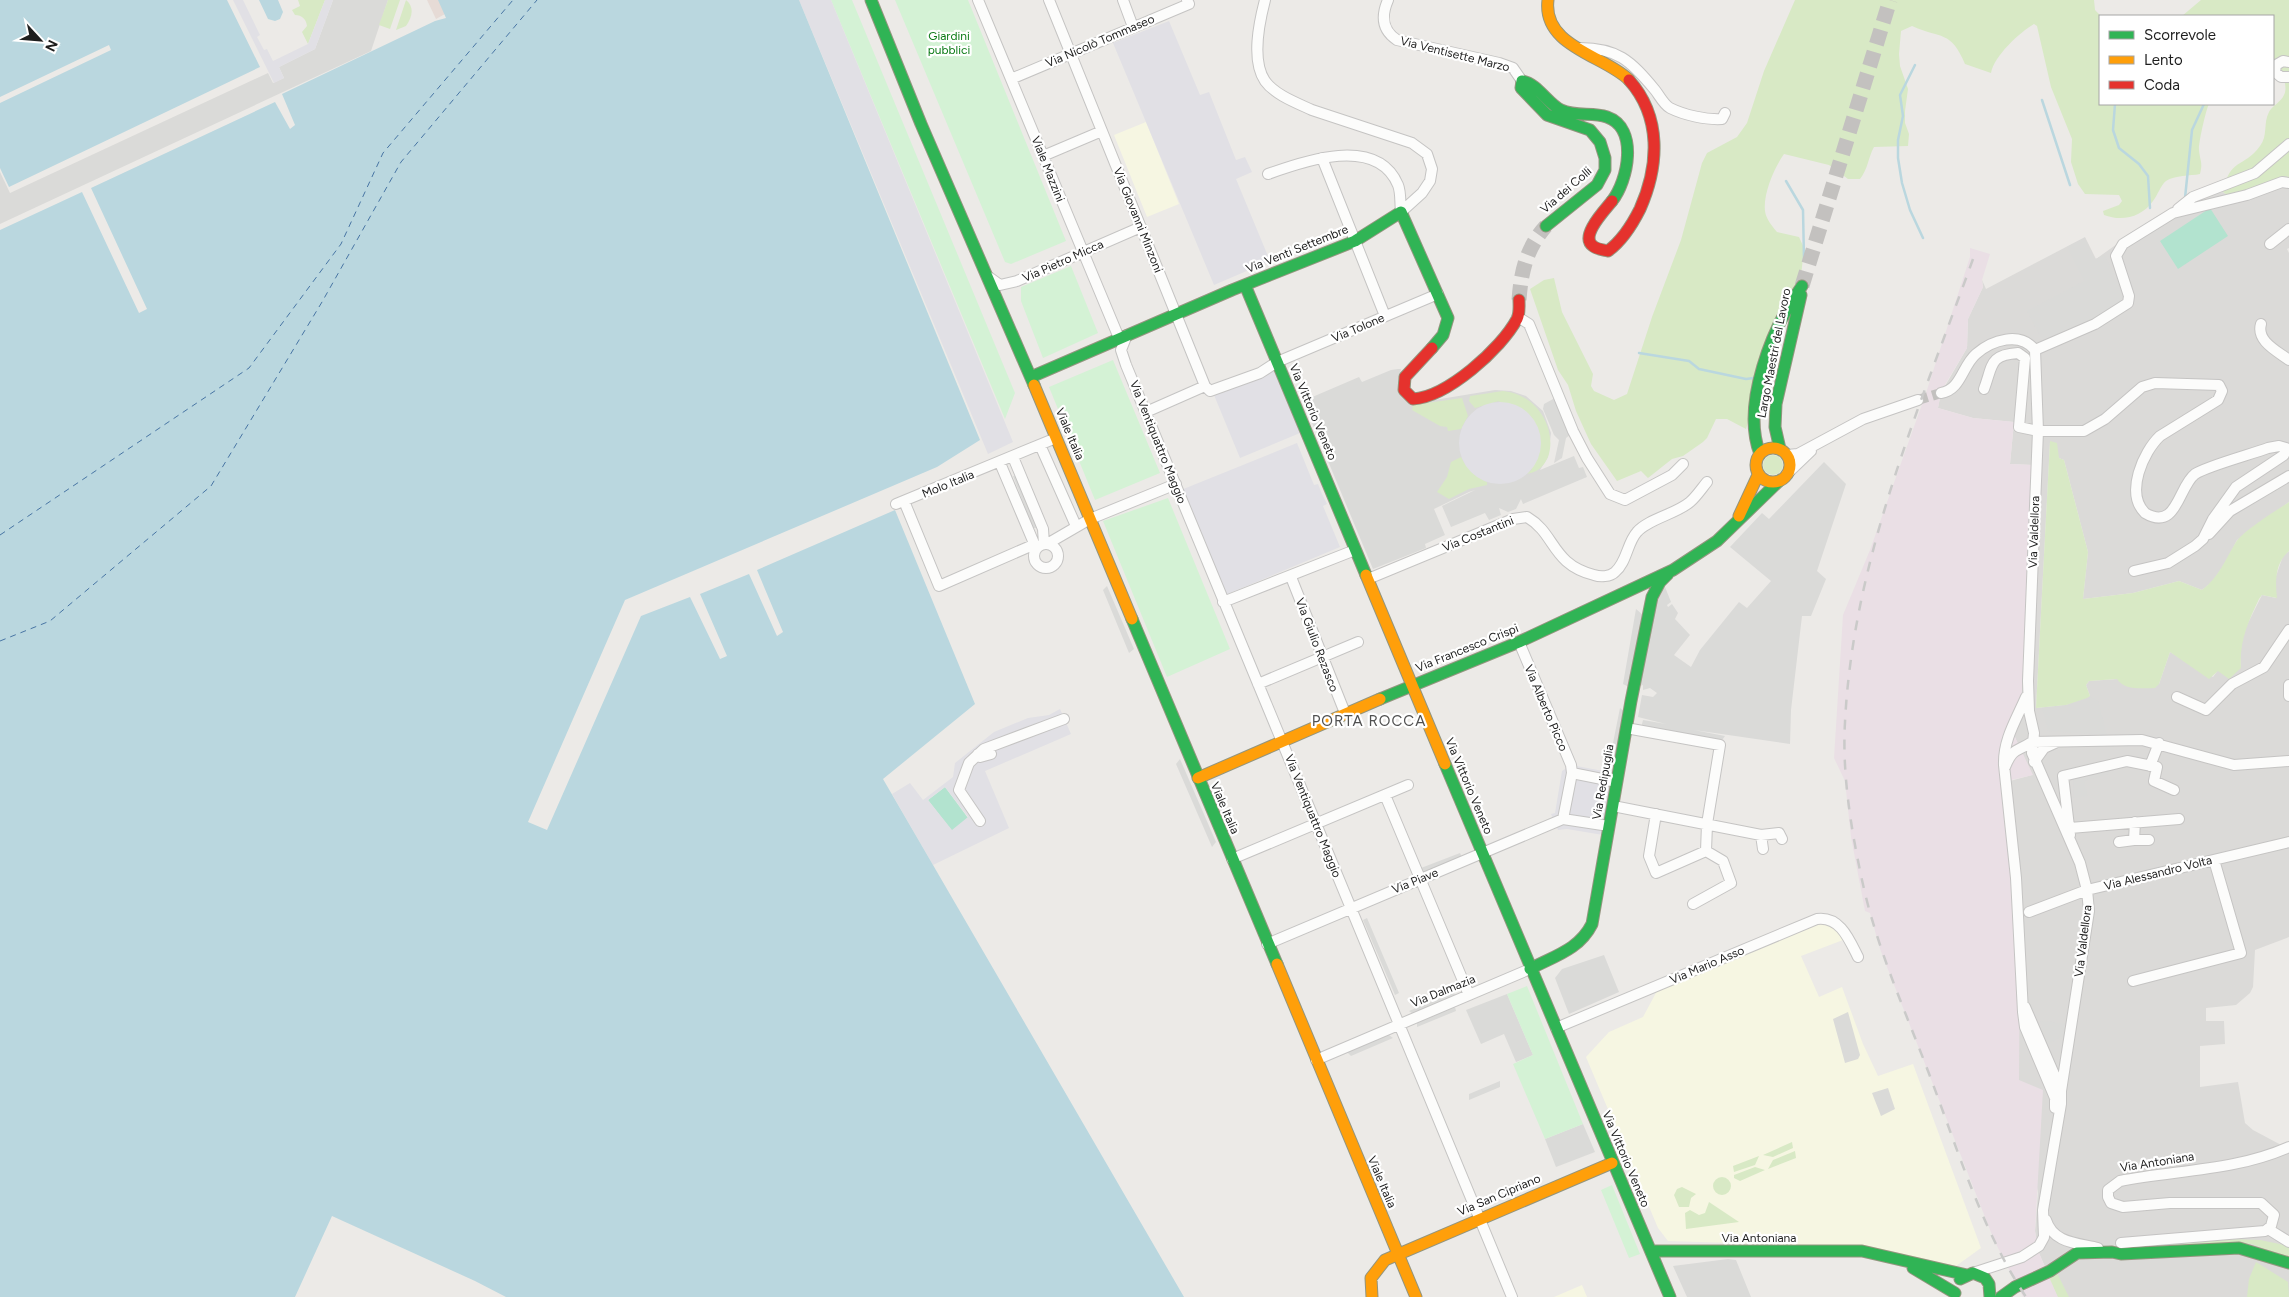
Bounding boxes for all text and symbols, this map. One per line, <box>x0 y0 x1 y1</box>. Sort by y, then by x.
street label: Via Nicolò Tommaseo <box>1044 12 1157 70</box>
north arrow <box>15 15 65 65</box>
legend <box>2099 15 2274 105</box>
text: Scorrevole <box>2144 26 2216 44</box>
park label: Giardini pubblici <box>928 29 970 57</box>
street label: Via Ventisette Marzo <box>1399 34 1511 74</box>
text: N <box>41 37 61 54</box>
text: Lento <box>2144 51 2183 69</box>
text: Coda <box>2144 76 2180 94</box>
street label: Viale Mazzini <box>1028 134 1068 204</box>
street label: Via dei Colli <box>1538 164 1594 216</box>
street label: Via Giovanni Minzoni <box>1110 165 1166 275</box>
street label: Via Venti Settembre <box>1244 222 1351 276</box>
street label: Via Pietro Micca <box>1020 237 1106 285</box>
street label: Largo Maestri del Lavoro <box>1755 287 1793 419</box>
street label: Via Tolone <box>1330 310 1387 345</box>
street label: Via Vittorio Veneto <box>1286 362 1340 462</box>
street label: Via Ventiquattro Maggio <box>1127 378 1189 506</box>
street label: Viale Italia <box>1053 406 1087 462</box>
street label: Molo Italia <box>920 467 976 501</box>
street label: Via Valdellora <box>2026 495 2042 569</box>
street label: Via Costantini <box>1440 513 1516 555</box>
street label: Via Giulio Rezasco <box>1293 596 1341 694</box>
street label: Via Francesco Crispi <box>1414 621 1520 675</box>
street label: Via Alberto Picco <box>1521 663 1571 753</box>
district label: PORTA ROCCA <box>1312 712 1426 730</box>
street label: Via Vittorio Veneto <box>1442 736 1496 836</box>
street label: Via Redipuglia <box>1589 743 1617 821</box>
street label: Via Ventiquattro Maggio <box>1282 752 1344 880</box>
street label: Viale Italia <box>1208 780 1242 836</box>
street label: Via Alessandro Volta <box>2103 853 2213 893</box>
street label: Via Piave <box>1390 865 1441 897</box>
street label: Via Valdellora <box>2072 904 2094 978</box>
street label: Via Mario Asso <box>1668 943 1746 987</box>
street label: Via Dalmazia <box>1409 972 1477 1010</box>
street label: Via Vittorio Veneto <box>1599 1109 1653 1209</box>
street label: Via Antoniana <box>2119 1149 2195 1175</box>
street label: Viale Italia <box>1365 1154 1399 1210</box>
street label: Via San Cipriano <box>1456 1171 1542 1219</box>
street label: Via Antoniana <box>1722 1231 1796 1245</box>

